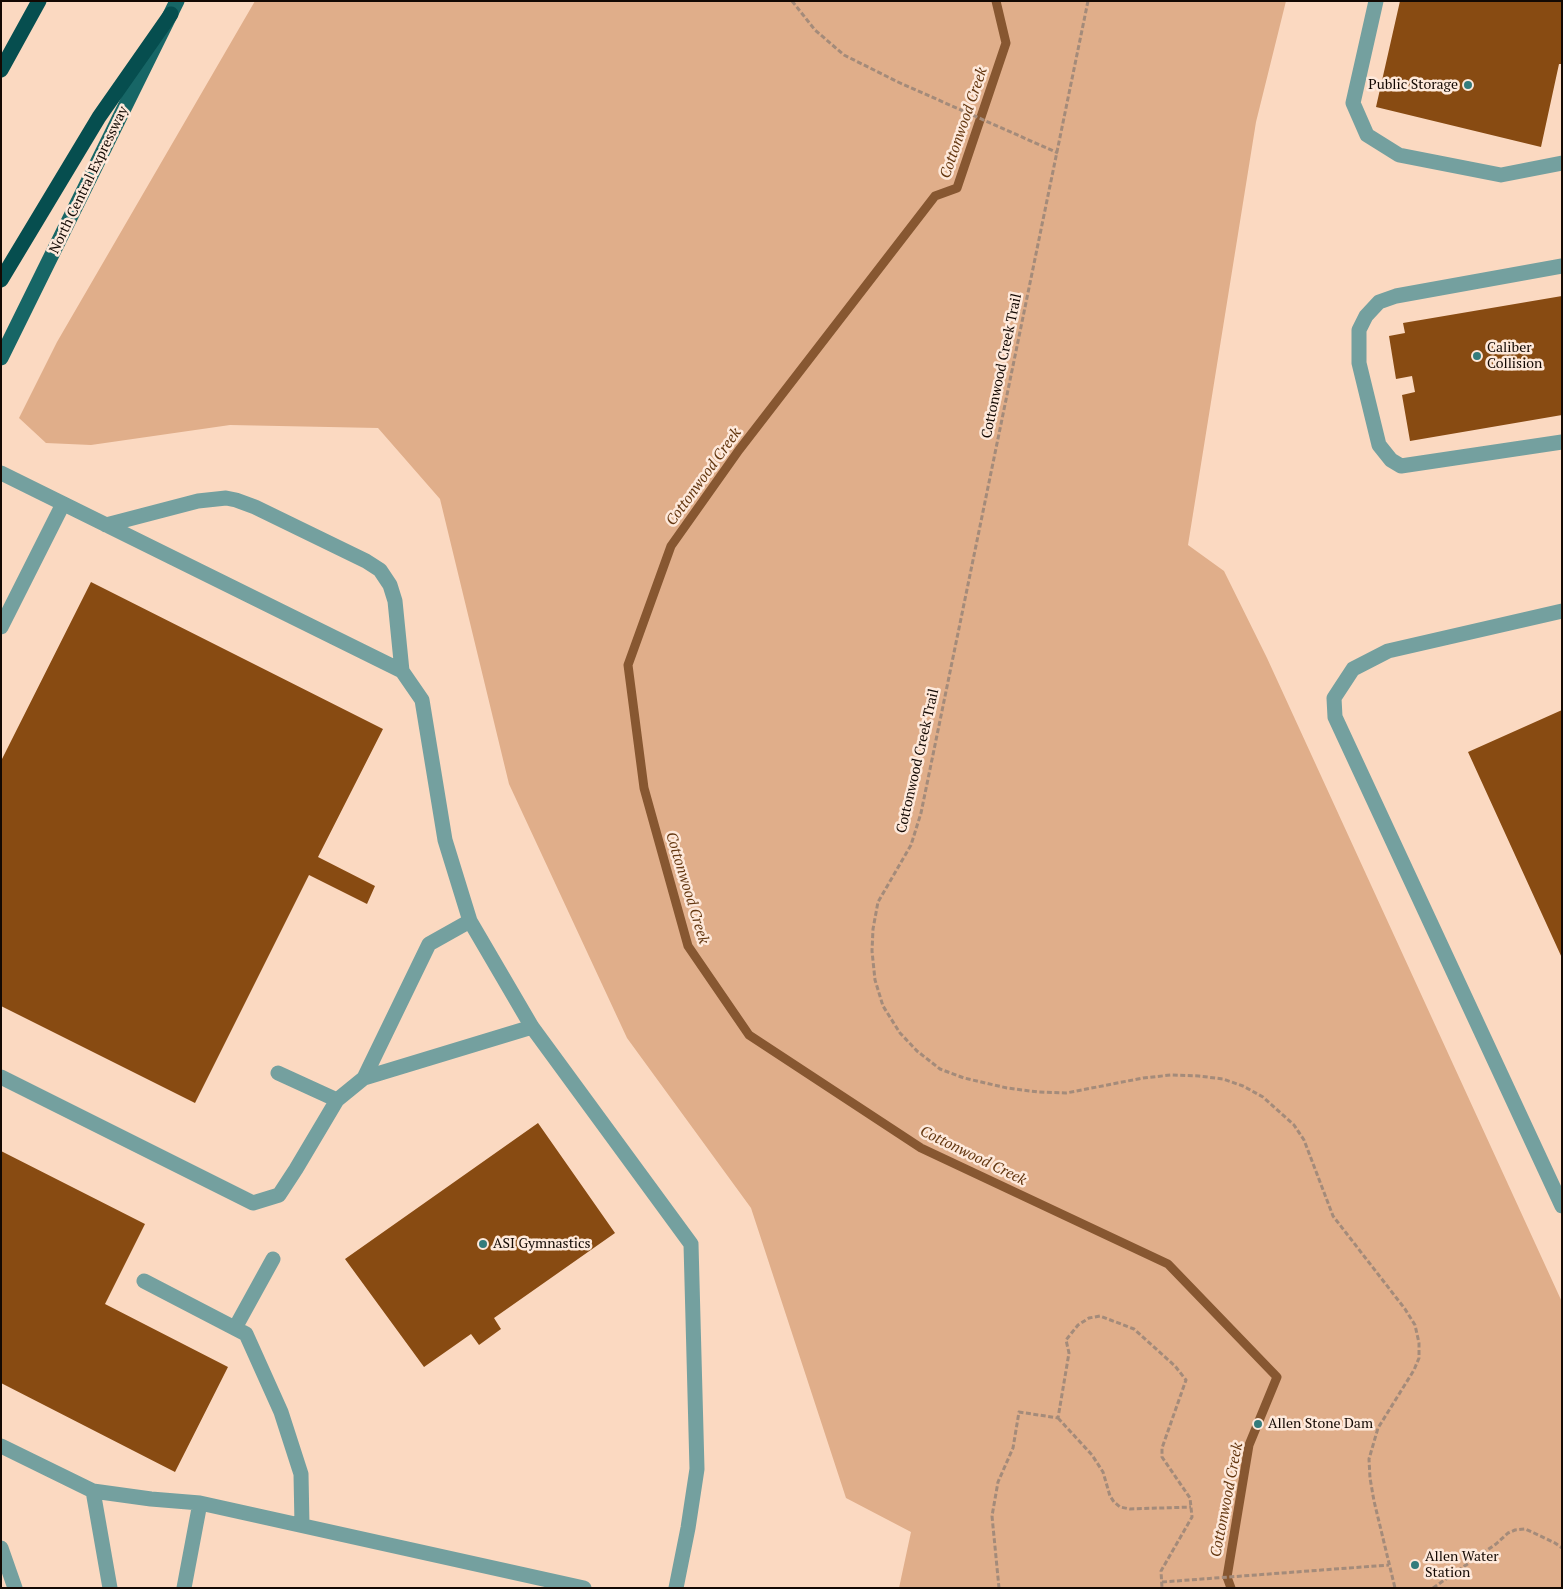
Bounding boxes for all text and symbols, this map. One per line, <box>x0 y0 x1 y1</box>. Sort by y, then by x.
water label: Cottonwood Creek <box>937 65 991 181</box>
place label: Public Storage <box>1368 77 1458 93</box>
marker: Public Storage <box>1462 79 1474 91</box>
street label: North Central Expressway <box>46 104 132 256</box>
street label: Cottonwood Creek Trail <box>978 292 1026 440</box>
place label: Caliber Collision <box>1487 340 1542 372</box>
marker: Caliber Collision <box>1471 350 1483 362</box>
water label: Cottonwood Creek <box>663 425 745 529</box>
street label: Cottonwood Creek Trail <box>893 687 943 835</box>
water label: Cottonwood Creek <box>661 830 713 946</box>
water label: Cottonwood Creek <box>917 1122 1029 1190</box>
place label: ASI Gymnastics <box>493 1236 591 1252</box>
marker: ASI Gymnastics <box>477 1238 489 1250</box>
place label: Allen Stone Dam <box>1268 1416 1373 1432</box>
marker: Allen Stone Dam <box>1252 1418 1264 1430</box>
water label: Cottonwood Creek <box>1207 1441 1247 1559</box>
place label: Allen Water Station <box>1425 1549 1499 1581</box>
marker: Allen Water Station <box>1409 1559 1421 1571</box>

